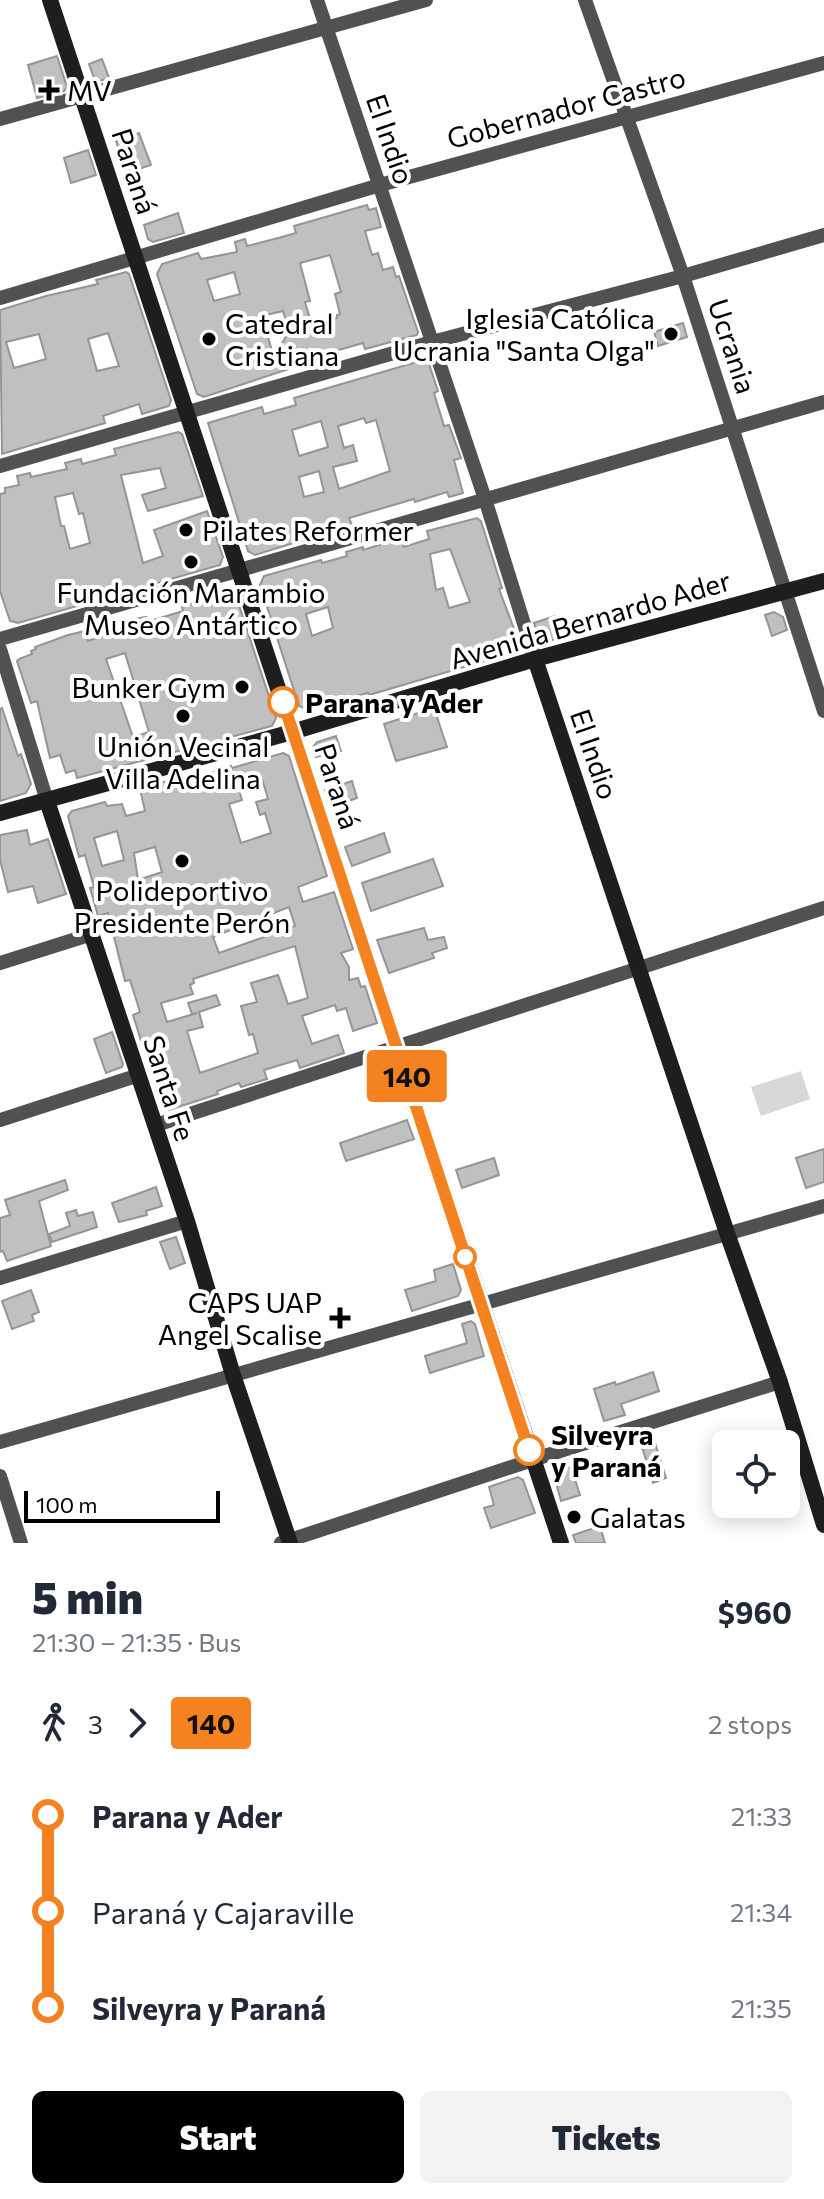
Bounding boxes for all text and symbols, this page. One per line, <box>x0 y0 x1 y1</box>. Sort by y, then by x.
street label: Gobernador Castro <box>443 59 689 155</box>
place label: MV <box>67 73 112 107</box>
marker: MV <box>38 79 60 101</box>
street label: El Indio <box>360 89 422 189</box>
street label: Paraná <box>105 124 165 218</box>
street label: Ucrania <box>702 294 764 398</box>
place label: Iglesia Católica Ucrania "Santa Olga" <box>393 301 655 367</box>
place label: Catedral Cristiana <box>225 306 339 372</box>
marker: Iglesia Católica Ucrania "Santa Olga" <box>662 325 680 343</box>
marker: Catedral Cristiana <box>200 330 218 348</box>
place label: Pilates Reformer <box>202 513 414 547</box>
marker: Pilates Reformer <box>177 521 195 539</box>
marker: Fundación Marambio Museo Antártico <box>182 553 200 571</box>
street label: Avenida Bernardo Ader <box>446 563 734 675</box>
place label: Fundación Marambio Museo Antártico <box>57 575 325 641</box>
place label: Bunker Gym <box>72 670 226 704</box>
marker: Bunker Gym <box>233 678 251 696</box>
place label: Parana y Ader <box>305 685 483 719</box>
marker: Parana y Ader <box>268 687 298 717</box>
street label: El Indio <box>564 704 626 804</box>
marker: Unión Vecinal Villa Adelina <box>174 707 192 725</box>
place label: Unión Vecinal Villa Adelina <box>97 729 269 795</box>
street label: Paraná <box>308 739 368 833</box>
marker: Polideportivo Presidente Perón <box>173 852 191 870</box>
place label: Polideportivo Presidente Perón <box>74 873 290 939</box>
street label: Santa Fe <box>137 1031 203 1145</box>
line badge: 140 <box>361 1050 453 1102</box>
text: 140 <box>383 1059 431 1093</box>
unlabelled marker <box>454 1246 476 1268</box>
place label: CAPS UAP Angel Scalise <box>158 1285 322 1351</box>
marker: CAPS UAP Angel Scalise <box>329 1307 351 1329</box>
place label: Silveyra y Paraná <box>551 1417 661 1483</box>
map controls <box>712 1430 800 1518</box>
button: locate <box>712 1430 800 1518</box>
marker: Silveyra y Paraná <box>514 1435 544 1465</box>
scale bar <box>24 1487 220 1523</box>
text: 100 m <box>36 1491 98 1518</box>
place label: Galatas <box>590 1500 686 1534</box>
marker: Galatas <box>565 1508 583 1526</box>
text: 5 min <box>32 1569 143 1623</box>
text: $960 <box>718 1593 792 1630</box>
text: 21:30 – 21:35 · Bus <box>32 1626 241 1657</box>
icon: walk <box>32 1701 76 1745</box>
icon: forward <box>115 1701 159 1745</box>
text: 140 <box>187 1706 235 1740</box>
text: 3 <box>88 1708 103 1739</box>
text: 2 stops <box>708 1708 792 1739</box>
text: Parana y Ader <box>92 1797 283 1834</box>
text: 21:33 <box>731 1800 792 1831</box>
text: Paraná y Cajaraville <box>92 1893 354 1930</box>
text: 21:34 <box>730 1896 792 1927</box>
text: Silveyra y Paraná <box>92 1989 326 2026</box>
text: 21:35 <box>731 1992 792 2023</box>
button: Start <box>32 2091 404 2183</box>
button: Tickets <box>420 2091 792 2183</box>

